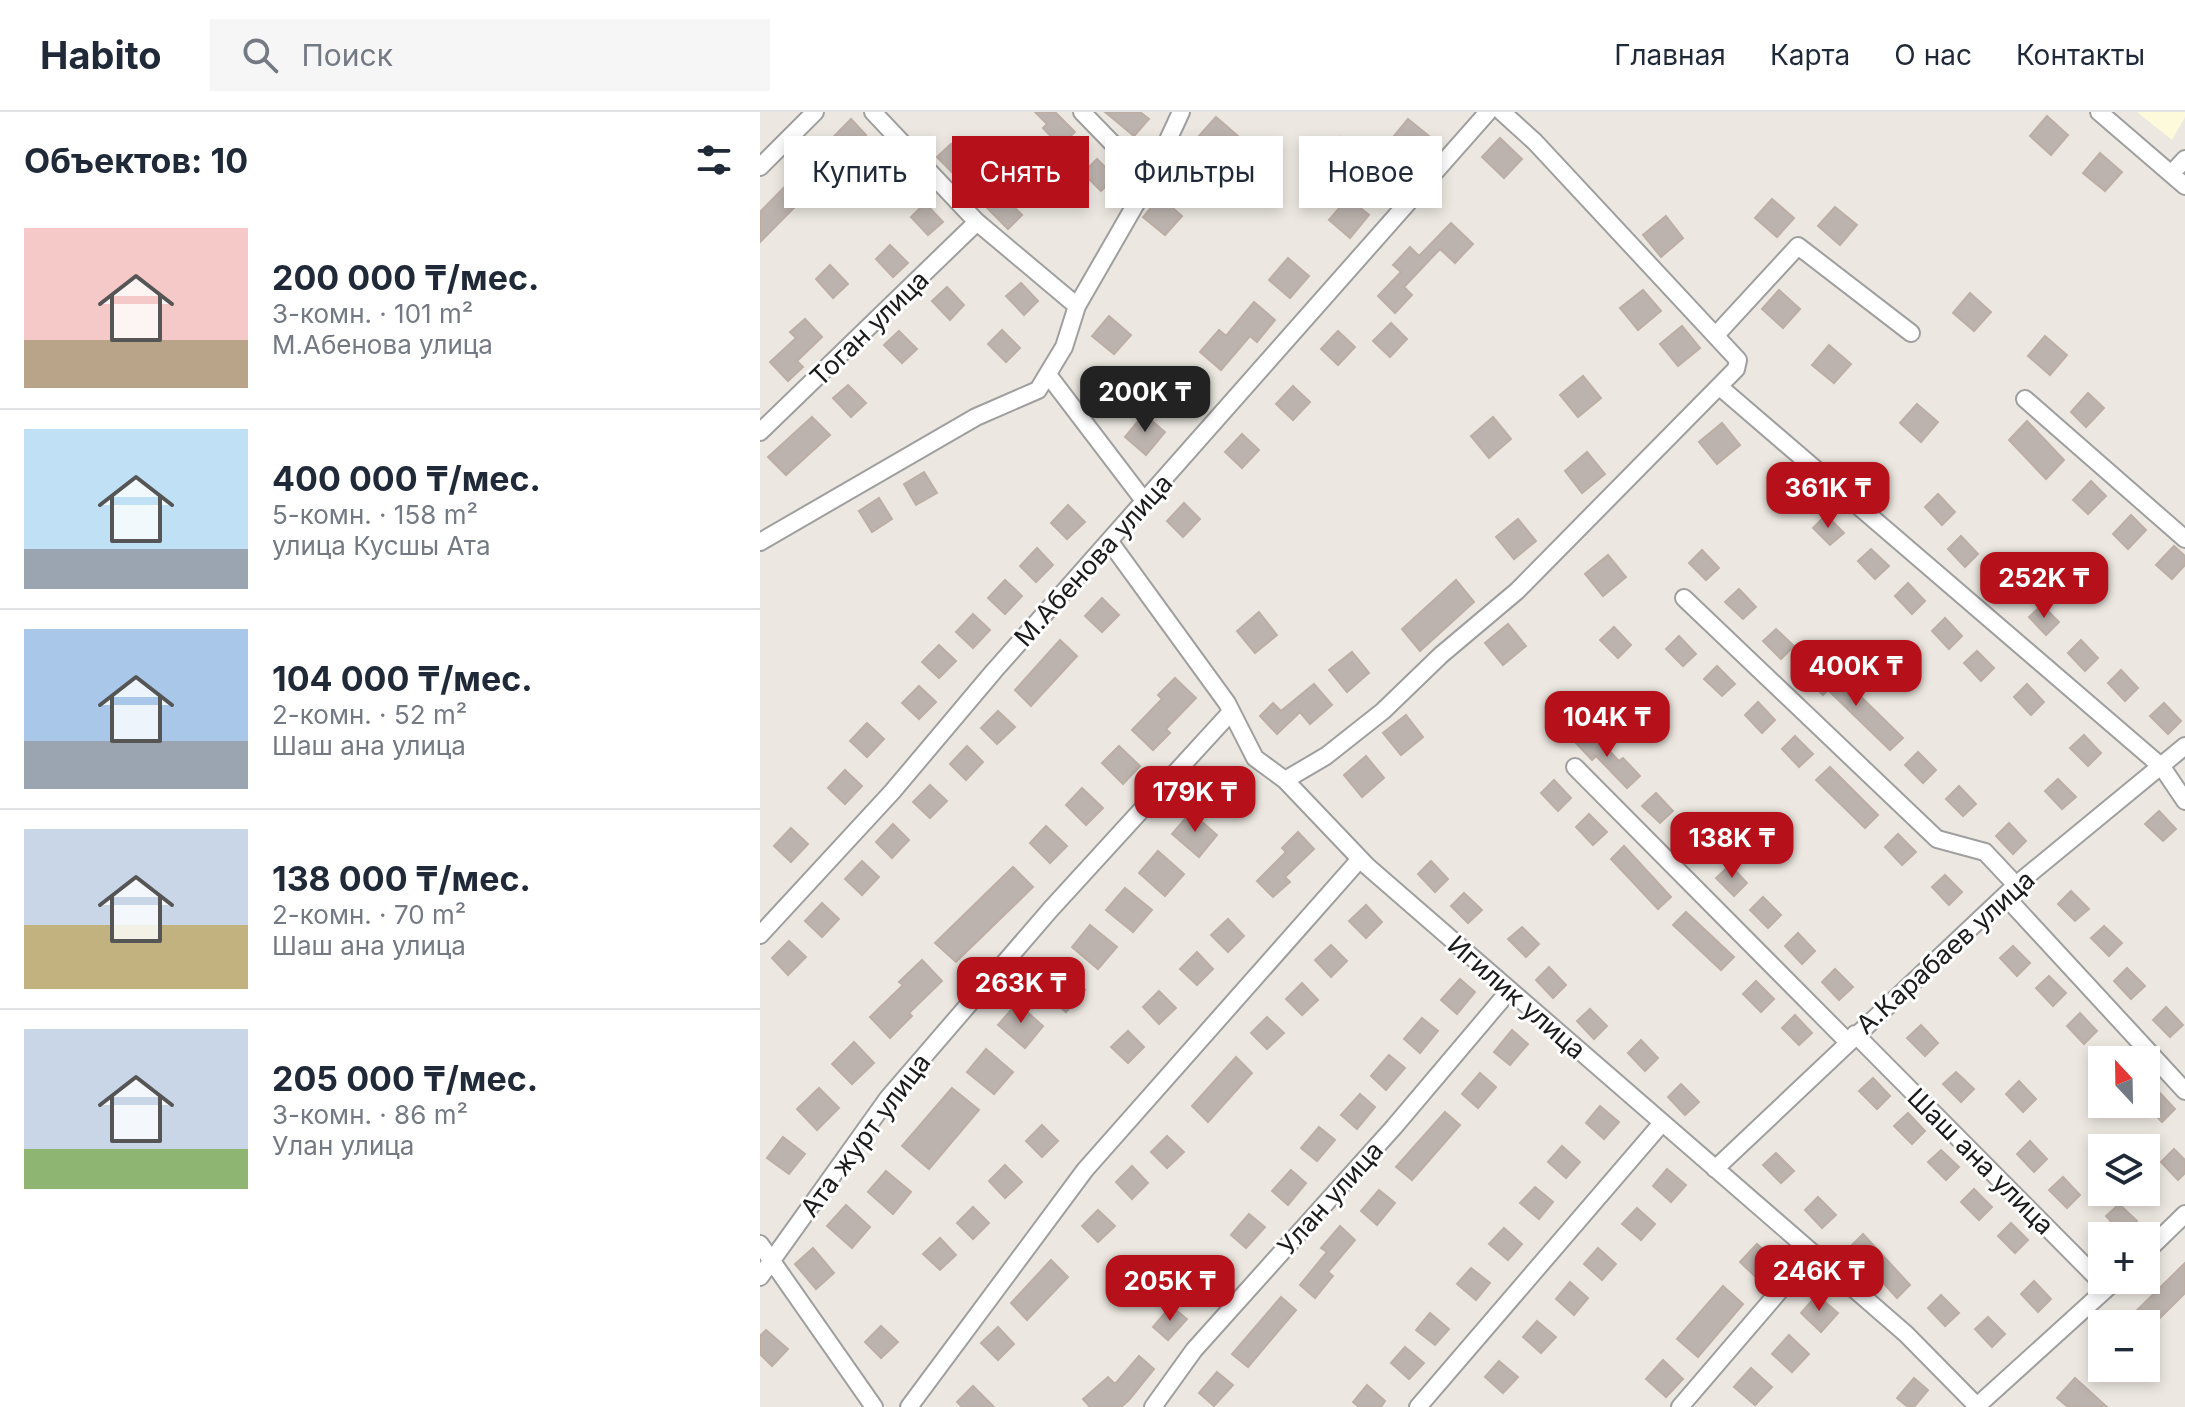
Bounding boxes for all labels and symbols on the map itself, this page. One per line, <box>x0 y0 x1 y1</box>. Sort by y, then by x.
street label: Тоган улица <box>803 264 935 392</box>
pin: 200K ₸ <box>1080 366 1210 434</box>
pin: 361K ₸ <box>1763 462 1893 530</box>
street label: М.Абенова улица <box>1008 468 1178 652</box>
pin: 252K ₸ <box>1979 552 2109 620</box>
pin: 400K ₸ <box>1791 640 1921 708</box>
pin: 104K ₸ <box>1542 691 1672 759</box>
pin: 179K ₸ <box>1130 766 1260 834</box>
pin: 138K ₸ <box>1667 812 1797 880</box>
street label: А.Карабаев улица <box>1849 864 2041 1040</box>
street label: Игилик улица <box>1442 929 1592 1065</box>
pin: 263K ₸ <box>956 957 1086 1025</box>
north arrow <box>2088 1046 2160 1118</box>
street label: Ата журт улица <box>794 1047 936 1223</box>
street label: Шаш ана улица <box>1901 1081 2061 1241</box>
street label: Улан улица <box>1271 1135 1389 1261</box>
pin: 246K ₸ <box>1754 1245 1884 1313</box>
pin: 205K ₸ <box>1105 1255 1235 1323</box>

